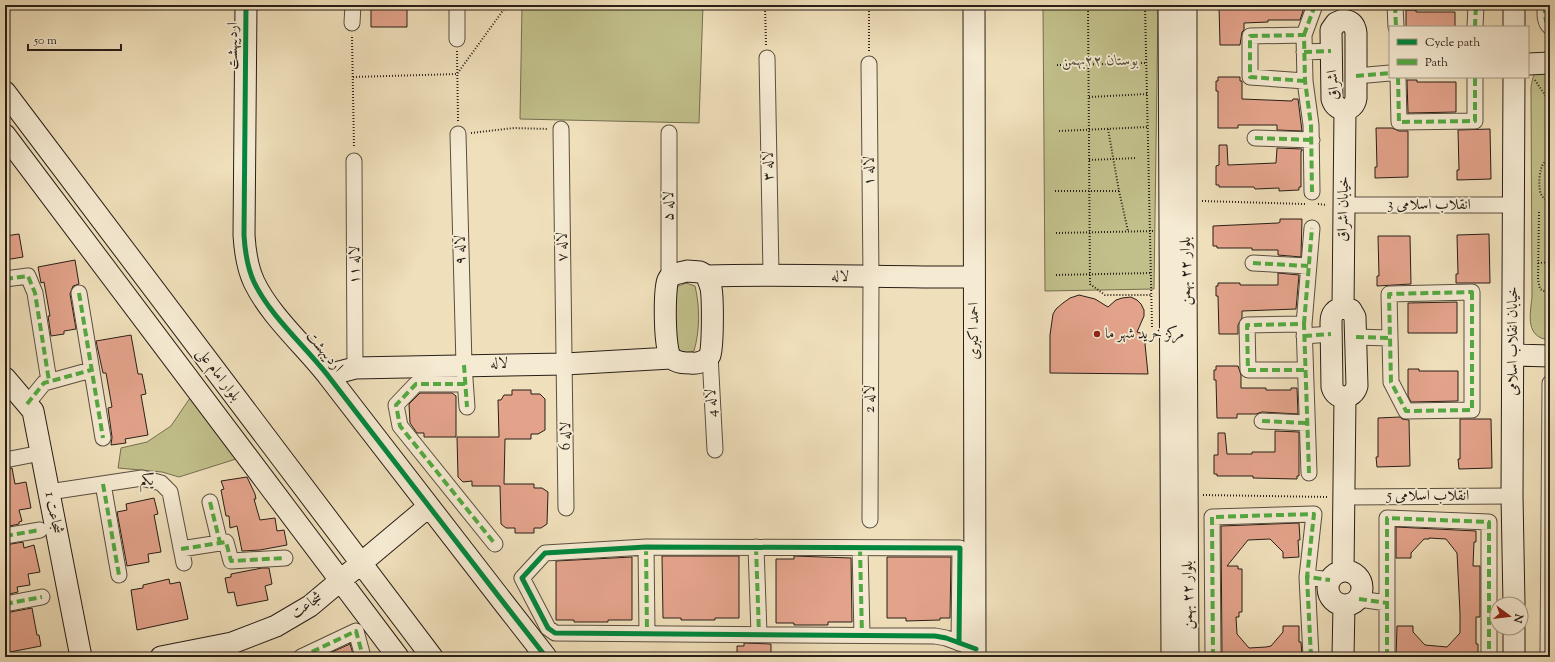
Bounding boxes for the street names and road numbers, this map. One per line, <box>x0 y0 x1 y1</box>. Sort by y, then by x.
street label: اردیبهشت <box>223 22 244 70</box>
street label: اشراق <box>1322 69 1346 101</box>
street label: لاله ۳ <box>758 151 780 181</box>
street label: لاله ۱ <box>859 156 881 186</box>
street label: خیابان اشراق <box>1333 176 1355 242</box>
street label: لاله ۵ <box>659 191 680 221</box>
street label: انقلاب اسلامی 3 <box>1387 195 1471 216</box>
street label: لاله ۷ <box>552 232 574 262</box>
street label: لاله ۹ <box>450 235 472 265</box>
street label: بلوار ۲۲ بهمن <box>1176 236 1197 305</box>
street label: لاله ۱۱ <box>345 246 366 284</box>
street label: لاله <box>831 266 849 288</box>
street label: خیابان انقلاب اسلامی <box>1503 286 1524 396</box>
street label: احمد اکبری <box>964 302 985 360</box>
street label: اردیبهشت <box>300 327 348 377</box>
street label: بلوار امام علی <box>190 344 245 407</box>
street label: لاله <box>490 353 508 375</box>
street label: لاله 2 <box>860 385 881 413</box>
street label: لاله 4 <box>701 388 723 418</box>
street label: لاله 6 <box>556 422 577 450</box>
street label: یکم <box>139 470 156 494</box>
street label: انقلاب اسلامی 5 <box>1386 486 1469 507</box>
street label: شجاعت 1 <box>39 490 67 536</box>
street label: بلوار ۲۲ بهمن <box>1178 560 1199 629</box>
street label: شجاعت <box>287 588 327 624</box>

